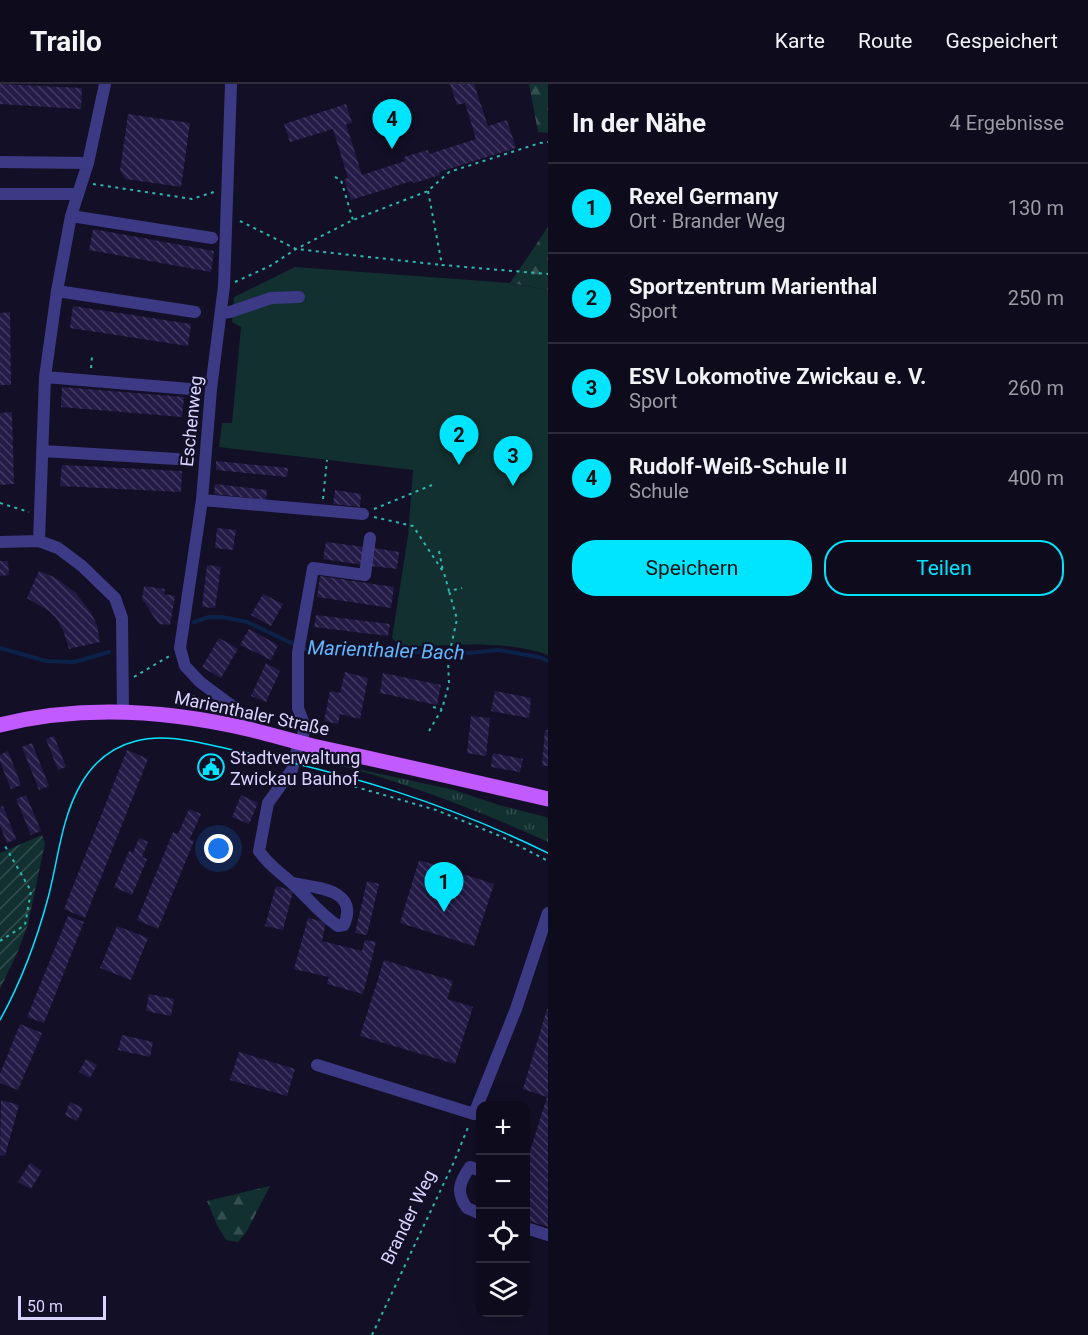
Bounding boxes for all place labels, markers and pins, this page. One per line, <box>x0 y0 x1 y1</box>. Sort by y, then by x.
pin: 4 <box>372 100 412 149</box>
pin: 2 <box>440 416 478 465</box>
pin: 3 <box>494 436 532 486</box>
place label: Stadtverwaltung Zwickau Bauhof <box>230 747 360 789</box>
public building icon: Stadtverwaltung Zwickau Bauhof <box>196 752 226 782</box>
pin: 1 <box>424 862 464 912</box>

